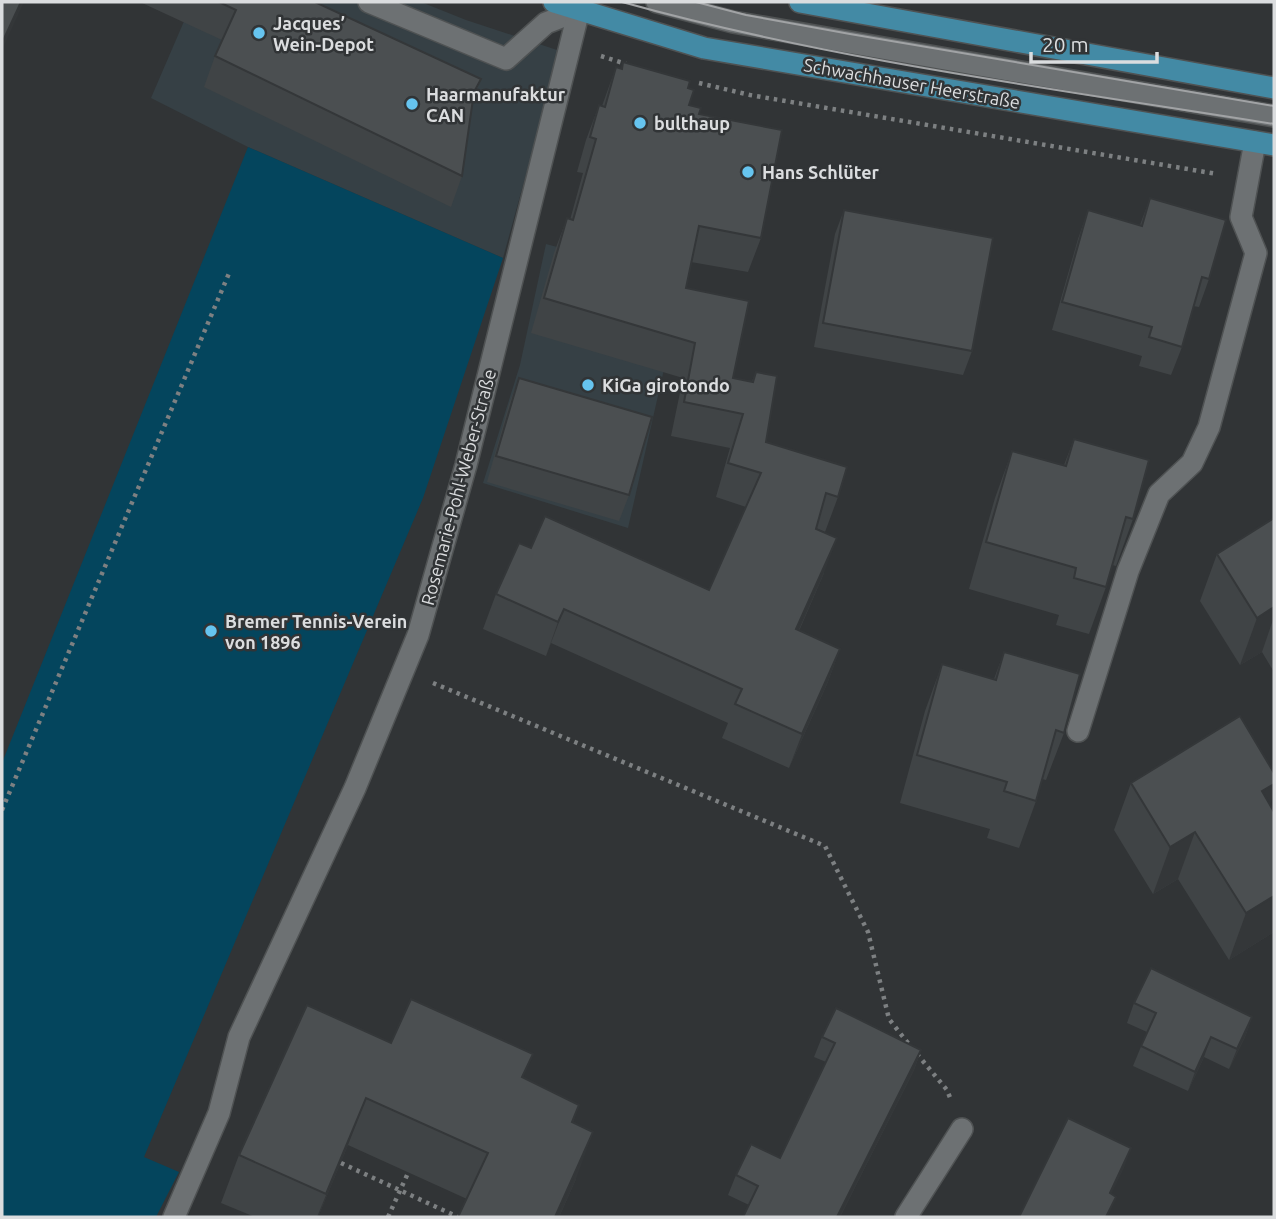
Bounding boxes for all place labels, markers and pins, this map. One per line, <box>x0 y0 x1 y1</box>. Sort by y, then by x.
place label: Jacques’ Wein-Depot <box>273 13 374 54</box>
marker: Jacques’ Wein-Depot <box>251 25 267 41</box>
place label: Haarmanufaktur CAN <box>426 84 566 125</box>
marker: Haarmanufaktur CAN <box>404 96 420 112</box>
place label: bulthaup <box>654 113 730 133</box>
marker: bulthaup <box>632 115 648 131</box>
place label: Hans Schlüter <box>762 162 880 182</box>
marker: Hans Schlüter <box>740 164 756 180</box>
place label: KiGa girotondo <box>602 375 730 395</box>
marker: KiGa girotondo <box>580 377 596 393</box>
place label: Bremer Tennis-Verein von 1896 <box>225 611 407 652</box>
marker: Bremer Tennis-Verein von 1896 <box>203 623 219 639</box>

